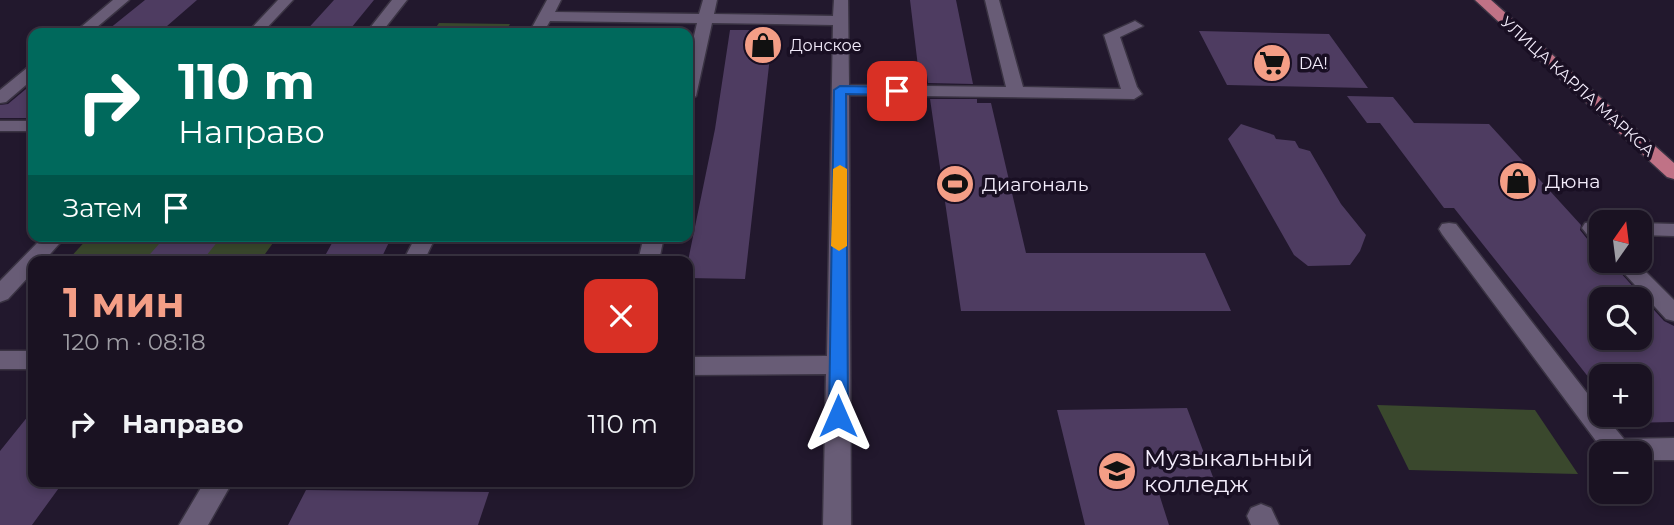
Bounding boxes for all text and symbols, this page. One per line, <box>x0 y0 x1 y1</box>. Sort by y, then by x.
street label: УЛИЦА КАРЛА МАРКСА <box>1497 12 1658 160</box>
shop icon: Донское <box>742 24 784 66</box>
place label: Донское <box>790 36 862 55</box>
supermarket icon: DA! <box>1251 42 1293 84</box>
text: 110 m <box>178 52 315 111</box>
place label: DA! <box>1299 54 1328 73</box>
icon: right <box>63 56 154 147</box>
pin <box>867 61 927 121</box>
icon: arrive <box>878 72 916 110</box>
text: Направо <box>178 112 325 151</box>
shop icon: Дюна <box>1497 160 1539 202</box>
sports icon: Диагональ <box>934 163 976 205</box>
place label: Дюна <box>1545 170 1600 193</box>
place label: Диагональ <box>982 173 1089 196</box>
icon: arrive <box>157 189 195 227</box>
text: Затем <box>63 192 143 224</box>
north arrow <box>1589 210 1652 273</box>
map controls <box>1589 210 1652 504</box>
text: 1 мин <box>63 276 185 328</box>
button: close <box>584 279 658 353</box>
button: search <box>1589 287 1652 350</box>
text: 120 m · 08:18 <box>63 328 206 356</box>
button: + <box>1589 364 1652 427</box>
position arrow <box>801 379 875 453</box>
icon: right <box>63 405 101 443</box>
text: Направо <box>122 408 243 440</box>
text: 110 m <box>588 408 658 440</box>
button: − <box>1589 441 1652 504</box>
place label: Музыкальный колледж <box>1144 444 1313 498</box>
school or university icon: Музыкальный колледж <box>1096 450 1138 492</box>

